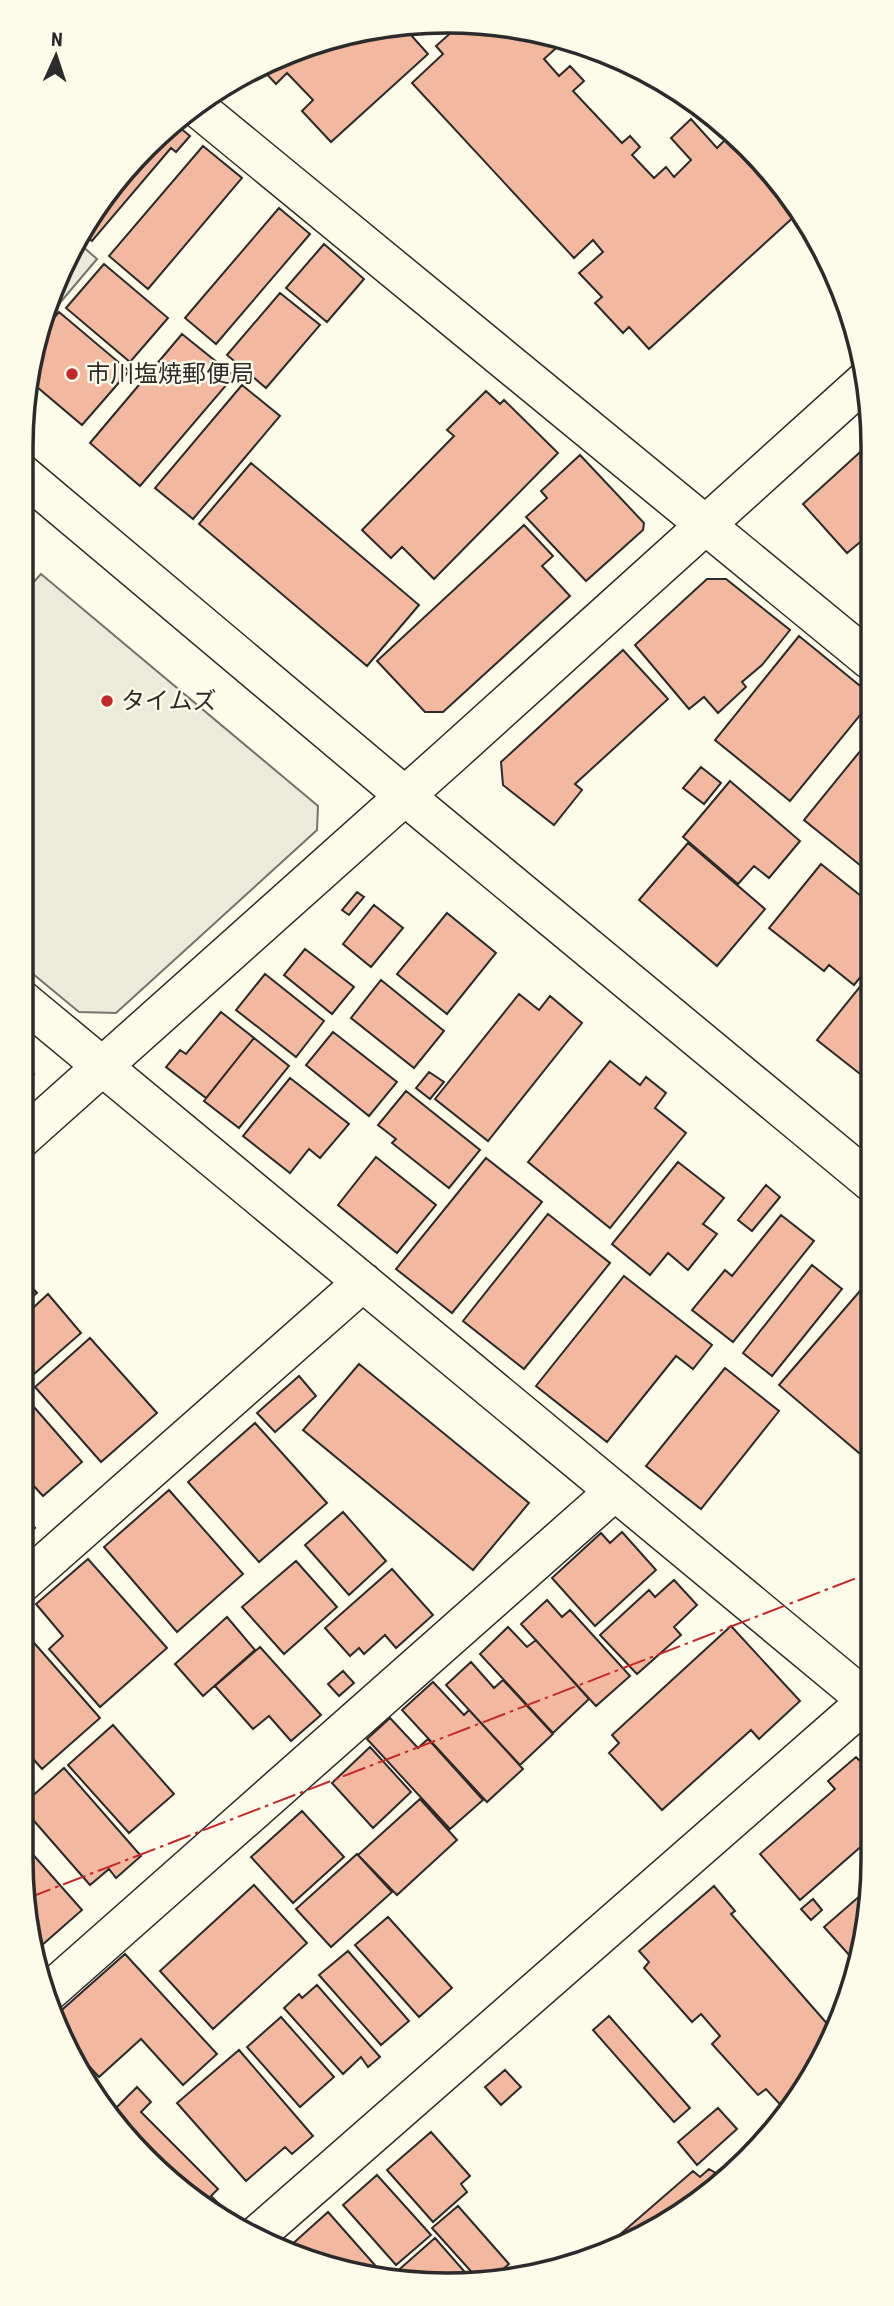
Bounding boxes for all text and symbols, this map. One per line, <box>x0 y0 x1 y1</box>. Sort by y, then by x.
north arrow <box>21 21 91 91</box>
text: N <box>50 28 63 51</box>
place label: 市川塩焼郵便局 <box>86 360 254 388</box>
marker: 市川塩焼郵便局 <box>64 366 80 382</box>
place label: タイムズ <box>121 687 217 715</box>
marker: タイムズ <box>99 693 115 709</box>

